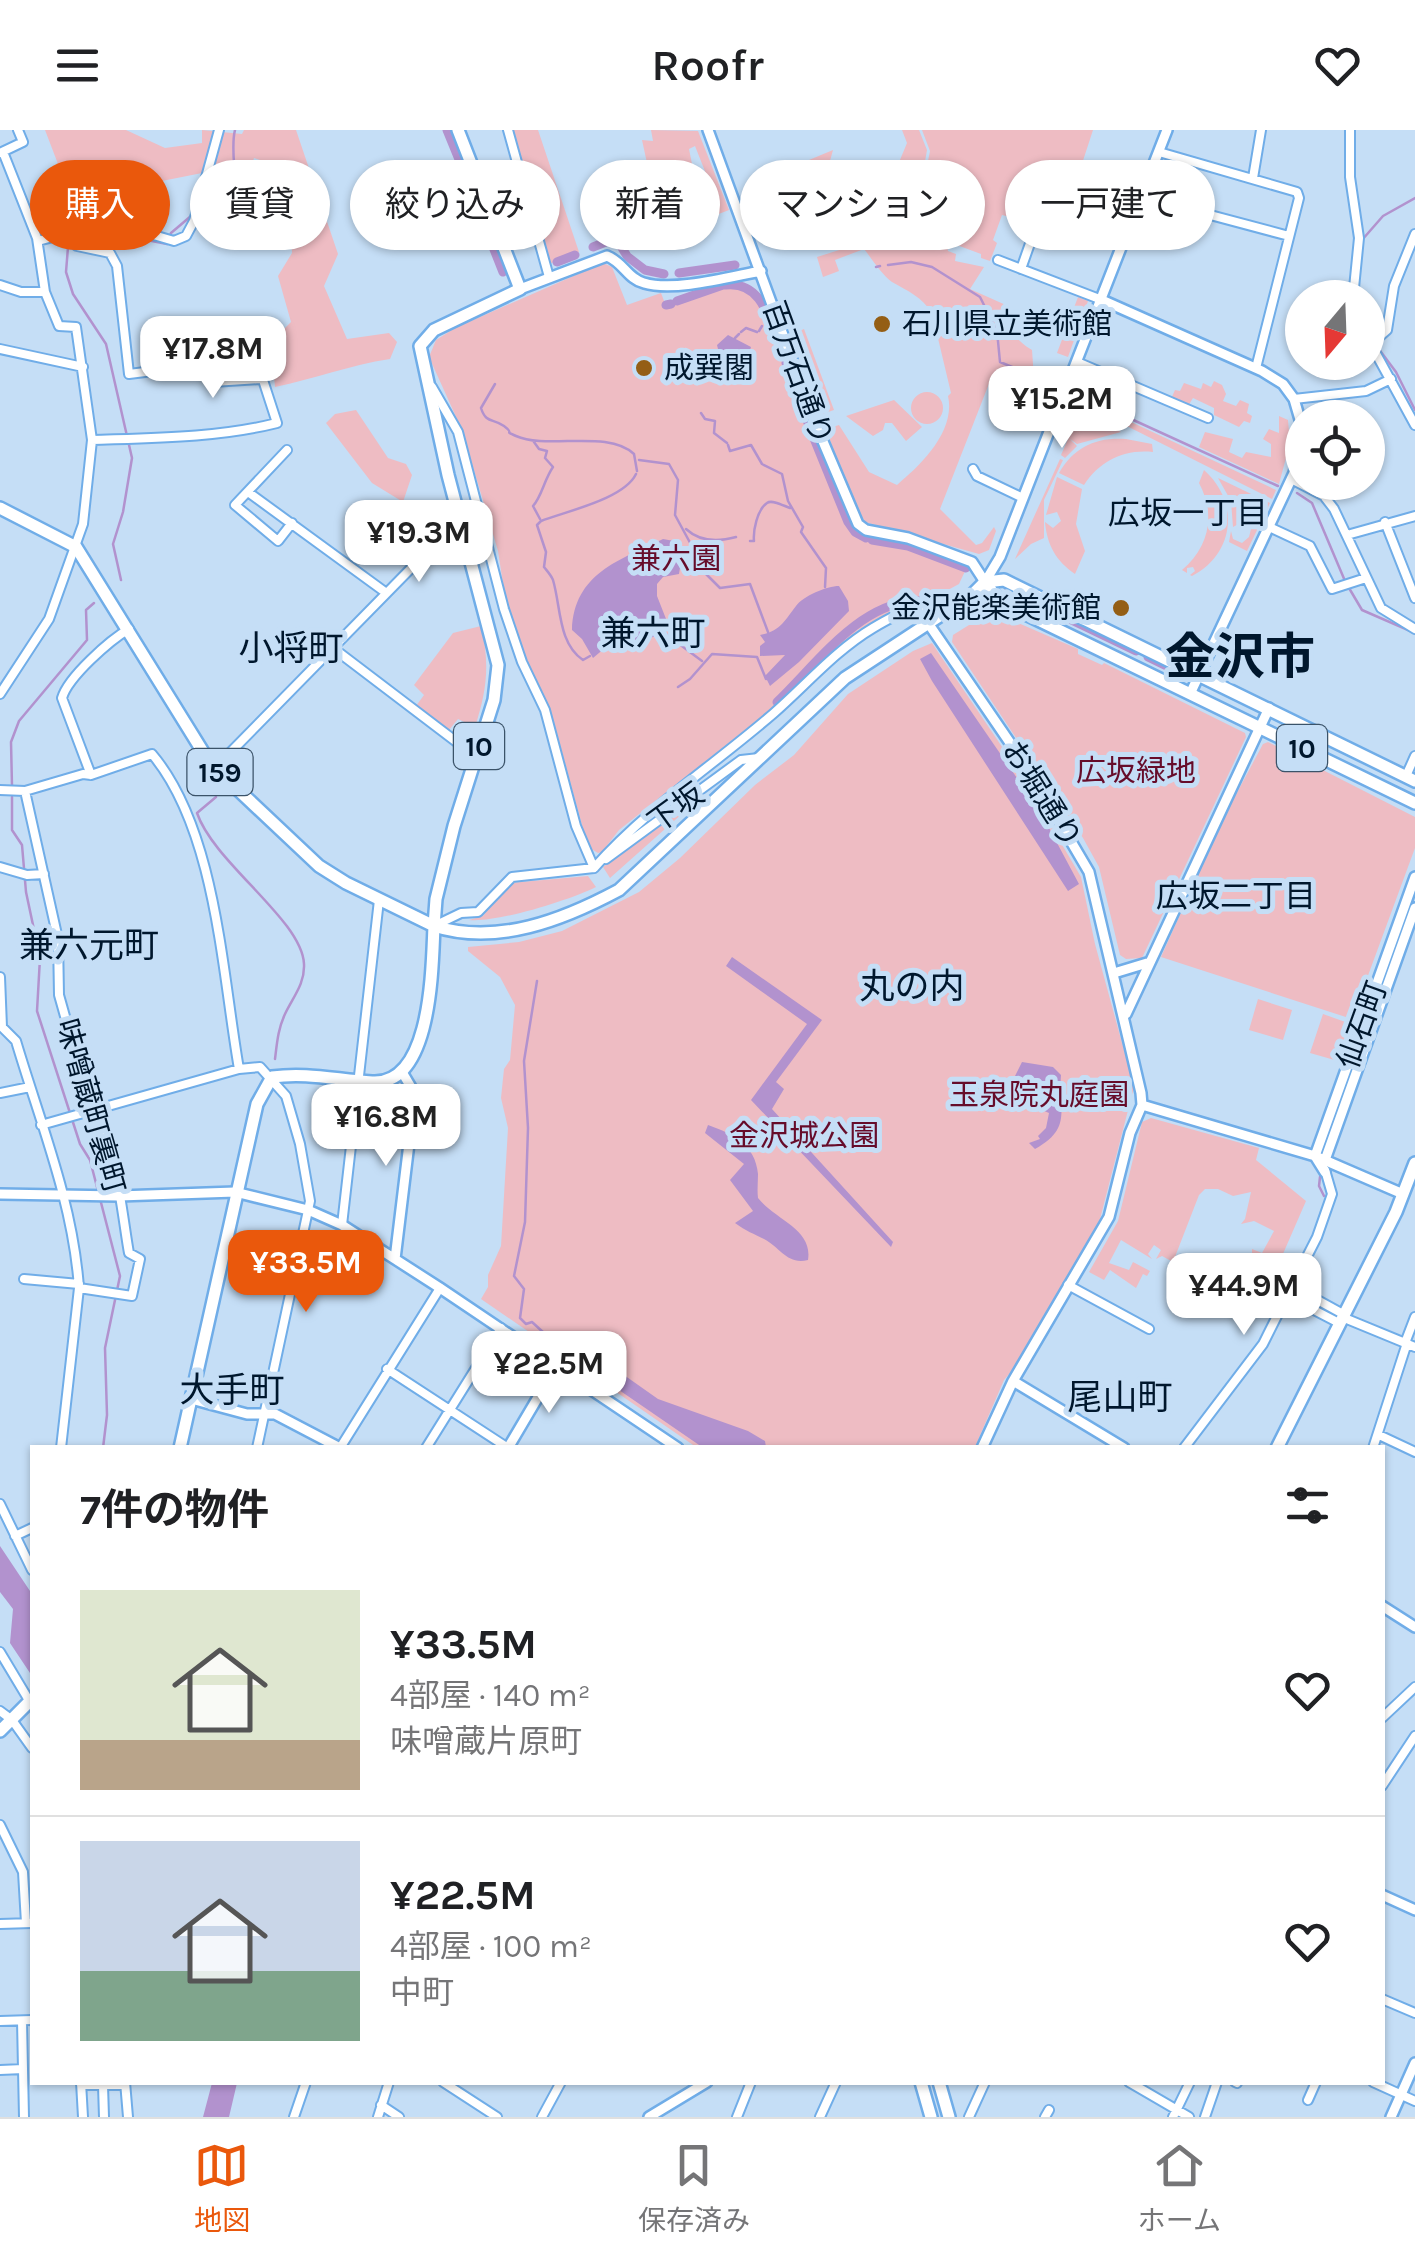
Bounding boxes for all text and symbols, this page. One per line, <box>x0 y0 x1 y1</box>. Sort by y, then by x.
icon: menu <box>50 38 105 93</box>
icon: heart <box>1310 38 1365 93</box>
text: Roofr <box>651 39 764 91</box>
chip: 購入 <box>30 160 170 250</box>
chip: 賃貸 <box>190 160 330 250</box>
chip: 絞り込み <box>350 160 560 250</box>
chip: 新着 <box>580 160 720 250</box>
chip: マンション <box>740 160 985 250</box>
chip: 一戸建て <box>1005 160 1215 250</box>
north arrow <box>1285 280 1385 380</box>
map controls <box>1285 280 1385 500</box>
street label: 百万石通り <box>755 296 841 450</box>
place label: 石川県立美術館 <box>902 306 1112 342</box>
marker: 石川県立美術館 <box>871 313 893 335</box>
pin: ¥17.8M <box>132 316 294 401</box>
text: ¥17.8M <box>162 330 264 367</box>
place label: 成巽閣 <box>664 350 754 386</box>
marker: 成巽閣 <box>633 357 655 379</box>
pin: ¥15.2M <box>981 366 1143 451</box>
text: ¥15.2M <box>1010 380 1114 417</box>
button: locate <box>1285 400 1385 500</box>
district label: 広坂一丁目 <box>1108 495 1268 532</box>
pin: ¥19.3M <box>338 500 500 585</box>
text: ¥19.3M <box>367 514 471 551</box>
park label: 兼六園 <box>631 541 721 577</box>
place label: 金沢能楽美術館 <box>891 590 1101 626</box>
marker: 金沢能楽美術館 <box>1110 597 1132 619</box>
district label: 兼六町 <box>600 613 706 654</box>
district label: 小将町 <box>238 628 344 669</box>
district label: 金沢市 <box>1165 628 1315 687</box>
road number: 10 <box>454 723 504 769</box>
road number: 10 <box>1277 725 1327 771</box>
street label: お堀通り <box>995 734 1089 854</box>
road number: 159 <box>188 749 252 795</box>
park label: 広坂緑地 <box>1076 753 1196 789</box>
street label: 下坂 <box>641 776 711 840</box>
district label: 広坂二丁目 <box>1156 878 1316 915</box>
district label: 兼六元町 <box>19 925 159 966</box>
district label: 丸の内 <box>859 966 965 1007</box>
street label: 仙石町 <box>1330 977 1394 1073</box>
street label: 味噌蔵町裏町 <box>49 1015 133 1197</box>
park label: 玉泉院丸庭園 <box>949 1077 1129 1113</box>
pin: ¥16.8M <box>305 1084 467 1169</box>
text: ¥16.8M <box>333 1098 439 1135</box>
park label: 金沢城公園 <box>729 1118 879 1154</box>
pin: ¥33.5M <box>225 1230 387 1315</box>
text: ¥33.5M <box>250 1244 362 1281</box>
pin: ¥44.9M <box>1163 1253 1325 1338</box>
text: ¥44.9M <box>1188 1267 1300 1304</box>
pin: ¥22.5M <box>468 1331 630 1416</box>
text: ¥22.5M <box>494 1345 604 1382</box>
district label: 大手町 <box>179 1370 285 1411</box>
district label: 尾山町 <box>1067 1377 1173 1418</box>
icon: filters <box>1280 1478 1335 1533</box>
text: 7件の物件 <box>80 1485 269 1535</box>
text: ¥33.5M <box>390 1619 537 1669</box>
icon: home <box>160 1630 280 1750</box>
icon: heart <box>1280 1663 1335 1718</box>
text: 4部屋 · 140 m² <box>390 1677 591 1714</box>
text: 味噌蔵片原町 <box>390 1723 582 1760</box>
text: ¥22.5M <box>390 1870 536 1920</box>
icon: home <box>160 1881 280 2001</box>
icon: heart <box>1280 1914 1335 1969</box>
text: 4部屋 · 100 m² <box>390 1928 592 1965</box>
text: 中町 <box>390 1974 454 2011</box>
tab: 地図 <box>194 2138 250 2238</box>
tab: 保存済み <box>638 2138 750 2238</box>
tab: ホーム <box>1138 2138 1221 2238</box>

